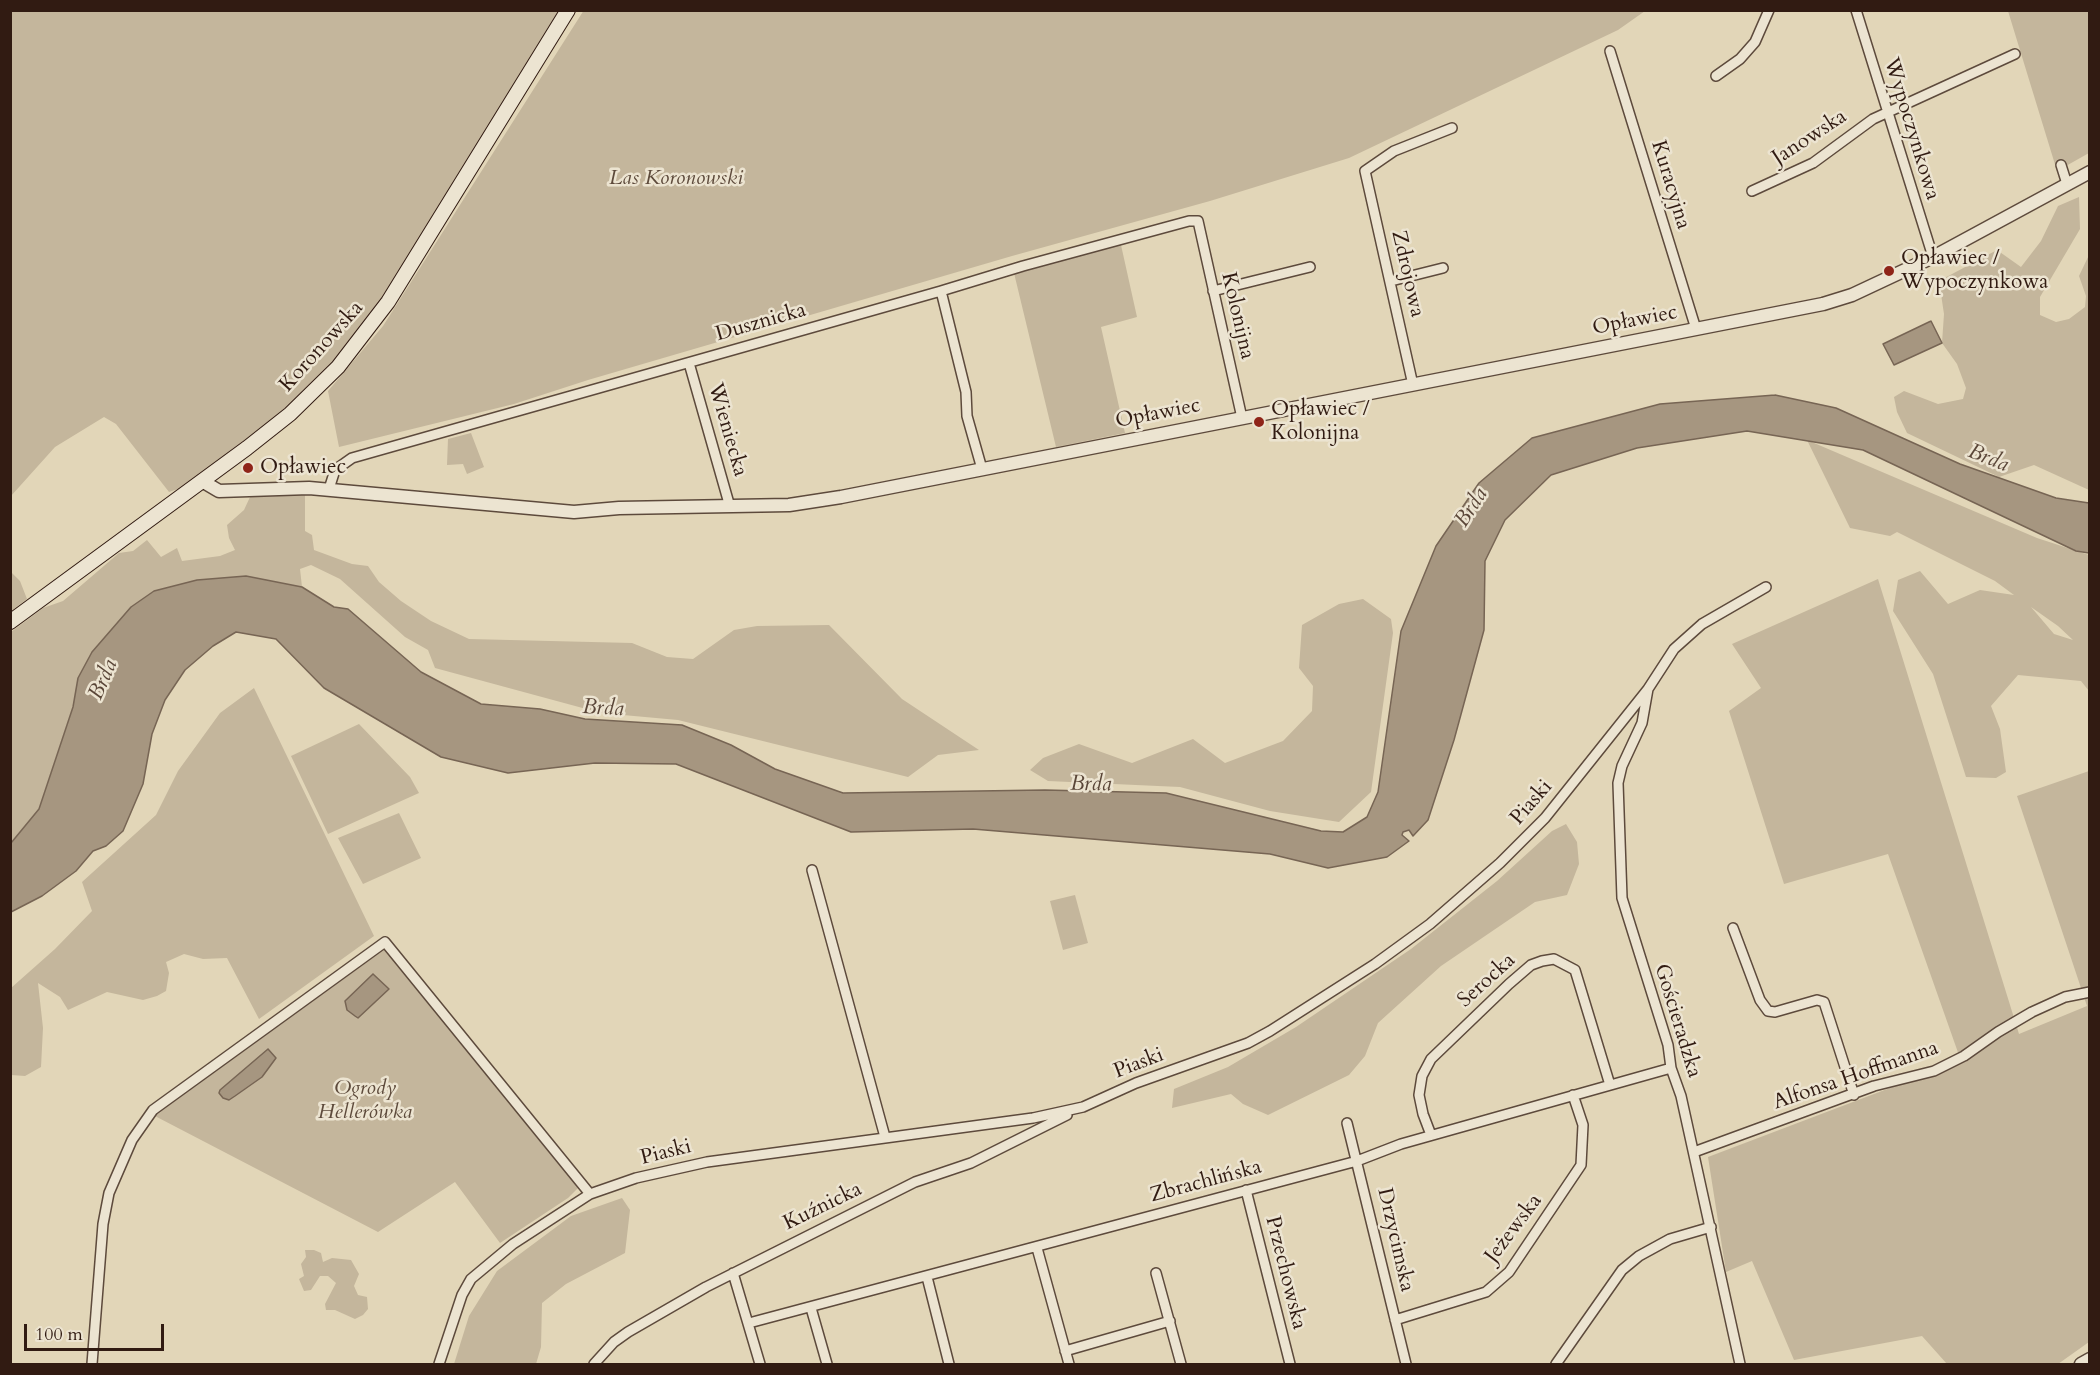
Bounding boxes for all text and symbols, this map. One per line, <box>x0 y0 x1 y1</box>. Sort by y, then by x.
street label: Wypoczynkowa <box>1877 55 1945 203</box>
street label: Janowska <box>1768 105 1852 171</box>
street label: Kuracyjna <box>1645 138 1695 232</box>
park label: Las Koronowski <box>609 166 743 192</box>
street label: Zdrojowa <box>1385 228 1429 320</box>
place label: Opławiec / Wypoczynkowa <box>1901 246 2048 296</box>
marker: Opławiec / Wypoczynkowa <box>1882 264 1896 278</box>
street label: Kolonijna <box>1215 270 1259 362</box>
street label: Koronowska <box>275 296 369 398</box>
street label: Dusznicka <box>713 298 809 348</box>
street label: Opławiec <box>1590 300 1680 342</box>
street label: Wieniecka <box>702 380 752 480</box>
street label: Opławiec <box>1113 393 1203 435</box>
place label: Opławiec / Kolonijna <box>1271 397 1370 447</box>
marker: Opławiec / Kolonijna <box>1252 415 1266 429</box>
water label: Brda <box>1964 439 2012 479</box>
place label: Opławiec <box>260 455 346 481</box>
marker: Opławiec <box>241 461 255 475</box>
water label: Brda <box>1450 483 1494 533</box>
water label: Brda <box>83 656 125 704</box>
water label: Brda <box>582 695 624 723</box>
water label: Brda <box>1070 771 1112 799</box>
street label: Piaski <box>1506 775 1558 831</box>
street label: Serocka <box>1453 949 1521 1013</box>
street label: Gościeradzka <box>1648 961 1706 1081</box>
street label: Alfonsa Hoffmanna <box>1770 1036 1942 1116</box>
street label: Piaski <box>1110 1043 1168 1085</box>
park label: Ogrody Hellerówka <box>318 1076 412 1126</box>
street label: Piaski <box>638 1135 694 1171</box>
street label: Zbrachlińska <box>1147 1155 1265 1209</box>
street label: Kuźnicka <box>780 1177 866 1237</box>
street label: Drzycimska <box>1371 1186 1419 1294</box>
street label: Jeżewska <box>1480 1190 1548 1268</box>
street label: Przechowska <box>1259 1214 1311 1332</box>
scale bar <box>27 1312 166 1350</box>
text: 100 m <box>35 1322 83 1347</box>

